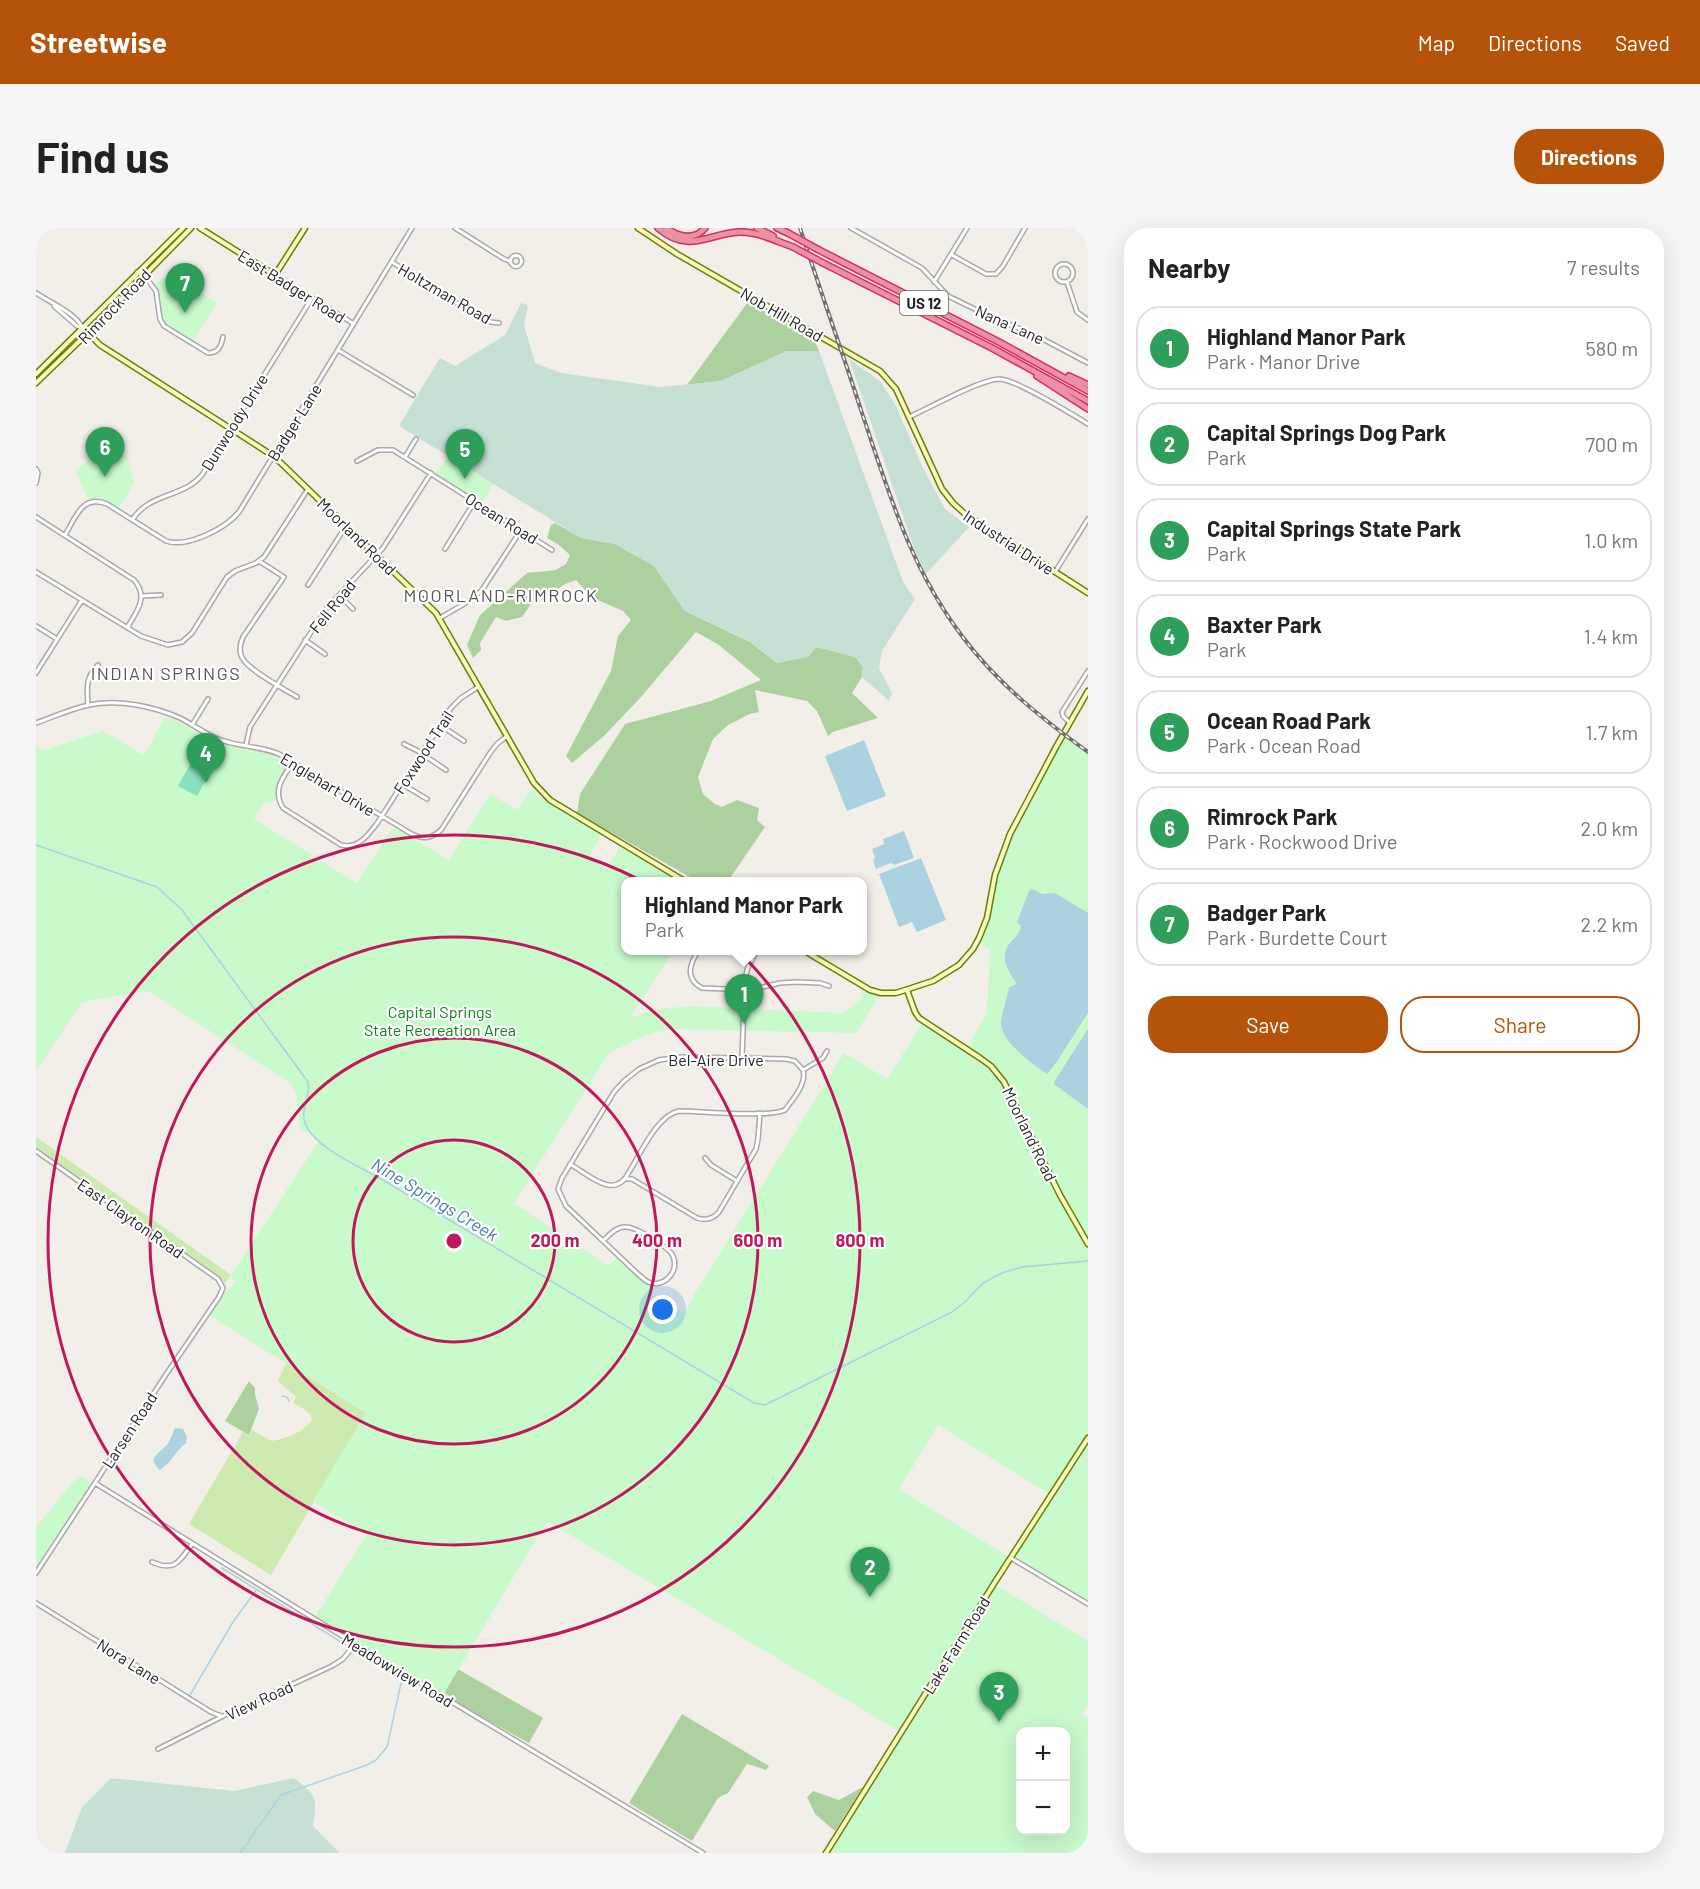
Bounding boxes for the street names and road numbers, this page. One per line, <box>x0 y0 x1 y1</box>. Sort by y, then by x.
street label: East Badger Road <box>235 245 349 327</box>
street label: Holtzman Road <box>395 259 495 327</box>
street label: Rimrock Road <box>74 265 154 347</box>
street label: Nob Hill Road <box>737 283 827 345</box>
road number: US 12 <box>900 291 948 315</box>
street label: Nana Lane <box>973 300 1047 348</box>
street label: Dunwoody Drive <box>197 370 271 474</box>
street label: Badger Lane <box>263 380 325 464</box>
street label: Ocean Road <box>462 488 542 548</box>
street label: Moorland Road <box>314 494 400 578</box>
street label: Industrial Drive <box>960 506 1058 578</box>
street label: Fell Road <box>305 576 359 636</box>
street label: Foxwood Trail <box>389 707 457 797</box>
street label: Englehart Drive <box>277 748 379 820</box>
street label: Bel-Aire Drive <box>668 1050 764 1069</box>
street label: Moorland Road <box>999 1084 1061 1184</box>
street label: East Clayton Road <box>74 1174 188 1262</box>
street label: Larsen Road <box>97 1389 161 1471</box>
street label: Lake Farm Road <box>919 1593 993 1697</box>
street label: Meadowview Road <box>339 1629 457 1711</box>
street label: Nora Lane <box>94 1634 164 1688</box>
street label: View Road <box>222 1676 296 1724</box>

